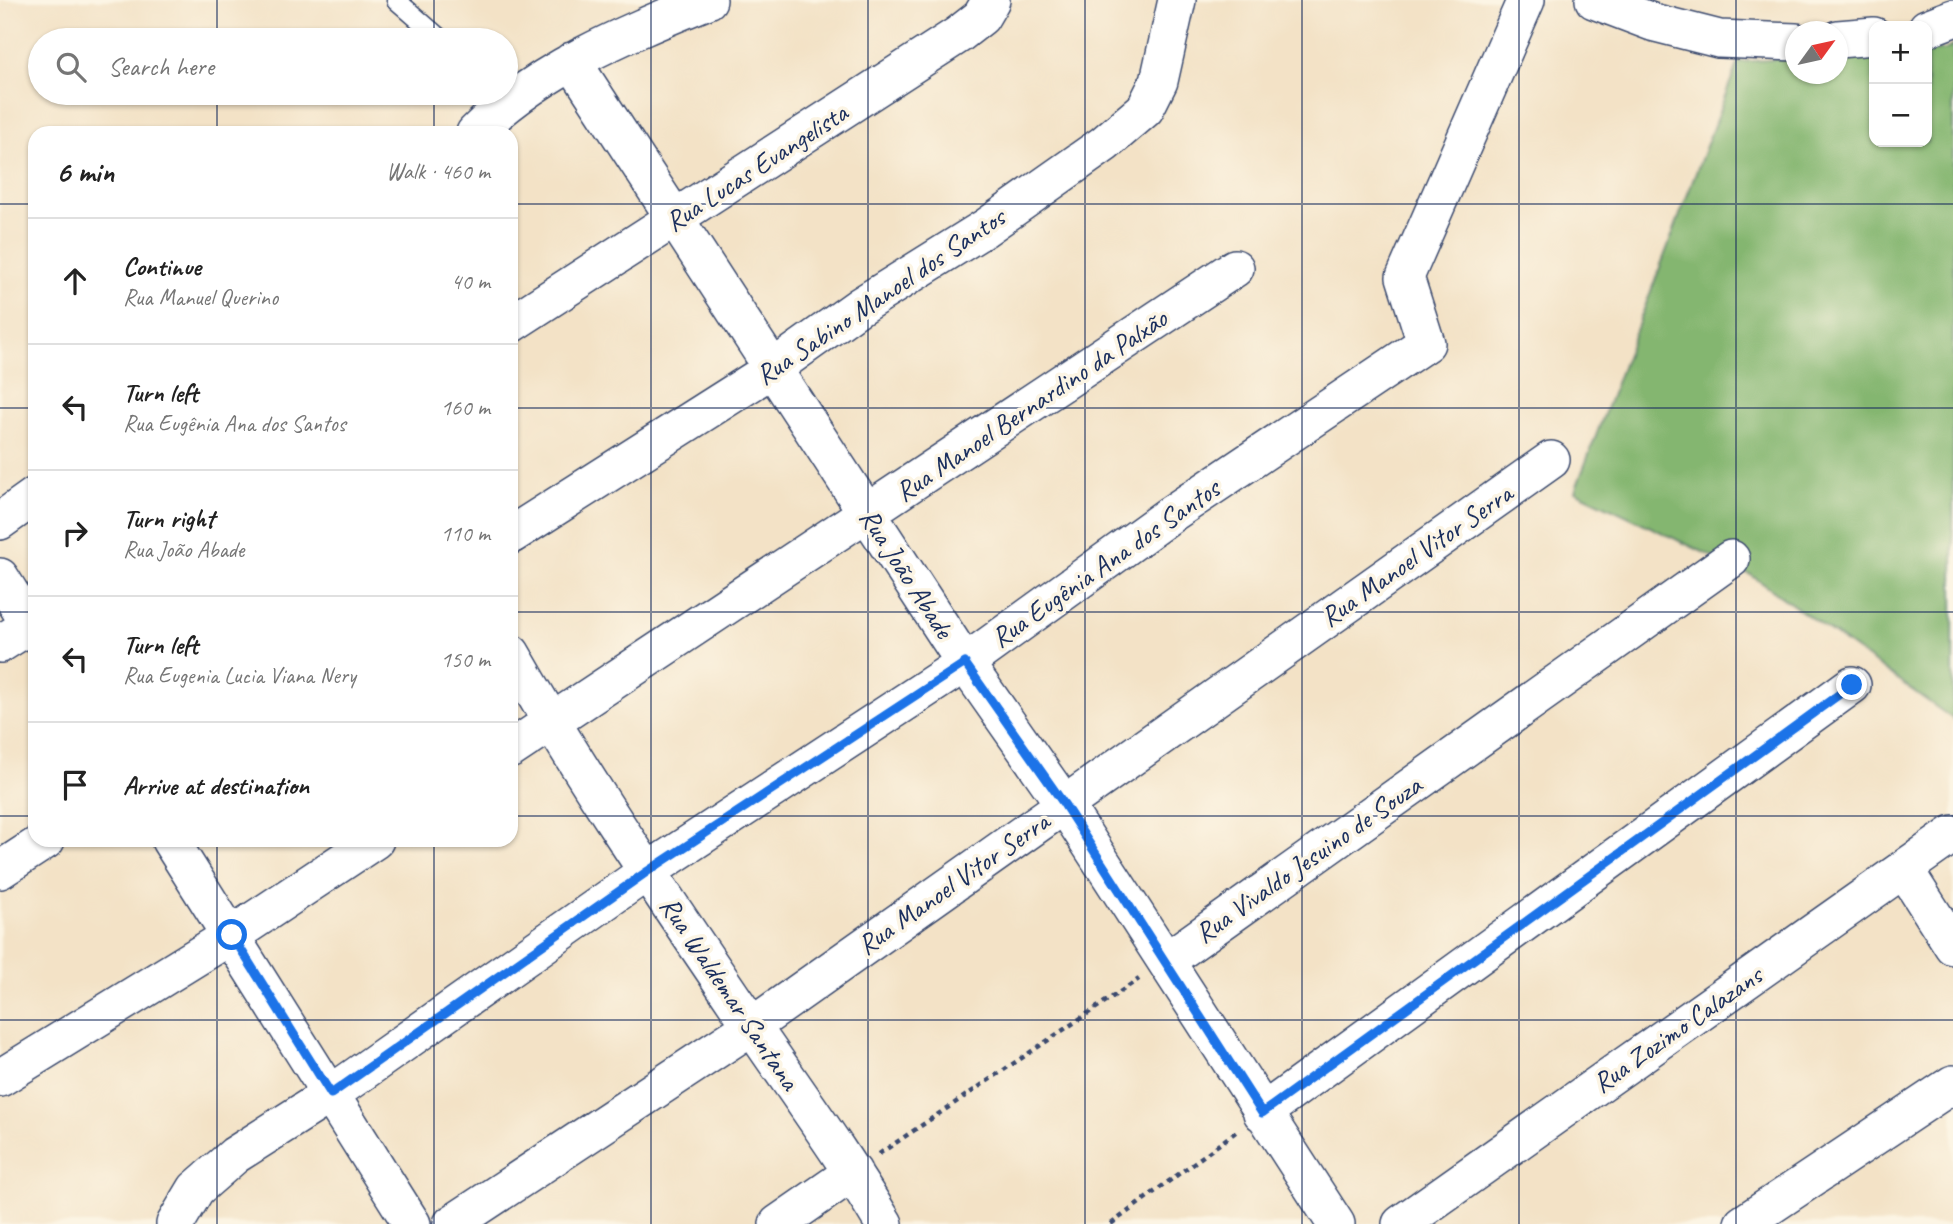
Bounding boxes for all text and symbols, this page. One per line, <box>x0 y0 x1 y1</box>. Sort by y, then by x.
north arrow <box>1785 21 1848 84</box>
map controls <box>1869 21 1932 147</box>
button: + <box>1869 21 1932 84</box>
search box <box>28 28 518 105</box>
icon: search <box>52 48 90 86</box>
text: Search here <box>108 50 214 83</box>
button: − <box>1869 84 1932 147</box>
street label: Rua Lucas Evangelista <box>658 94 855 239</box>
text: 6 min <box>56 153 114 191</box>
text: Walk · 460 m <box>386 157 490 186</box>
street label: Rua Sabino Manoel dos Santos <box>749 198 1013 392</box>
text: Continue <box>123 250 201 283</box>
icon: ahead <box>56 262 94 300</box>
text: 40 m <box>451 267 490 296</box>
text: Rua Manuel Querino <box>123 283 278 312</box>
street label: Rua Manoel Bernardino da Palxão <box>888 300 1175 509</box>
text: Turn left <box>123 376 198 409</box>
icon: left <box>56 388 94 426</box>
text: 160 m <box>441 393 490 422</box>
text: Rua Eugênia Ana dos Santos <box>123 409 346 438</box>
street label: Rua Eugênia Ana dos Santos <box>984 470 1228 655</box>
street label: Rua Manoel Vitor Serra <box>1313 474 1521 634</box>
text: Turn right <box>123 502 214 535</box>
street label: Rua João Abade <box>852 502 963 646</box>
icon: right <box>56 514 94 552</box>
text: 110 m <box>441 519 490 548</box>
text: Rua João Abade <box>123 535 244 564</box>
text: Turn left <box>123 628 198 661</box>
icon: left <box>56 640 94 678</box>
text: 150 m <box>441 645 490 674</box>
text: Rua Eugenia Lucia Viana Nery <box>123 661 356 690</box>
route end <box>1836 669 1867 700</box>
icon: arrive <box>56 766 94 804</box>
street label: Rua Vivaldo Jesuino de Souza <box>1188 767 1430 950</box>
text: Arrive at destination <box>123 769 309 802</box>
street label: Rua Manoel Vitor Serra <box>850 802 1058 962</box>
street label: Rua Waldemar Santana <box>652 890 809 1098</box>
route start <box>216 919 247 950</box>
street label: Rua Zozimo Calazans <box>1585 956 1771 1100</box>

